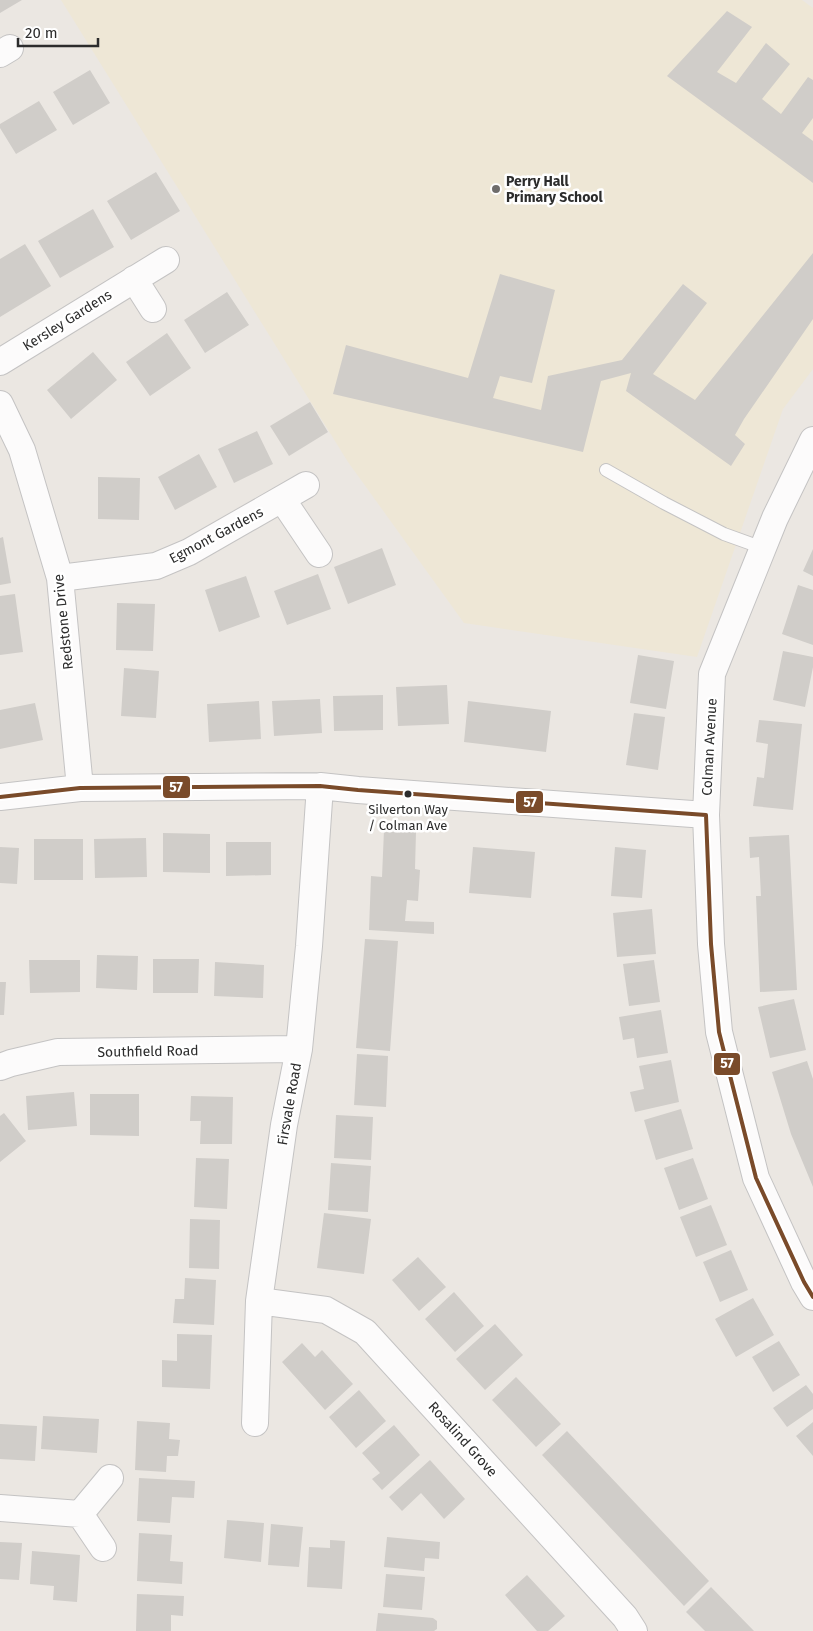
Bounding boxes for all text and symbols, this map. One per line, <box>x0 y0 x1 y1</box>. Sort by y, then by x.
scale bar <box>18 15 98 47</box>
text: 20 m <box>25 24 58 42</box>
place label: Perry Hall Primary School <box>506 173 604 206</box>
marker: Perry Hall Primary School <box>490 183 502 195</box>
street label: Kersley Gardens <box>20 286 115 355</box>
street label: Egmont Gardens <box>166 503 266 567</box>
street label: Redstone Drive <box>50 573 77 671</box>
street label: Colman Avenue <box>698 698 721 796</box>
line badge: 57 <box>162 775 191 799</box>
text: 57 <box>169 779 183 796</box>
marker: Silverton Way / Colman Ave <box>403 789 413 799</box>
line badge: 57 <box>515 790 544 814</box>
text: 57 <box>523 794 537 811</box>
place label: Silverton Way / Colman Ave <box>368 802 448 833</box>
street label: Southfield Road <box>97 1042 199 1061</box>
line badge: 57 <box>713 1052 741 1076</box>
text: 57 <box>720 1055 734 1072</box>
street label: Firsvale Road <box>274 1061 305 1147</box>
street label: Rosalind Grove <box>425 1398 501 1480</box>

